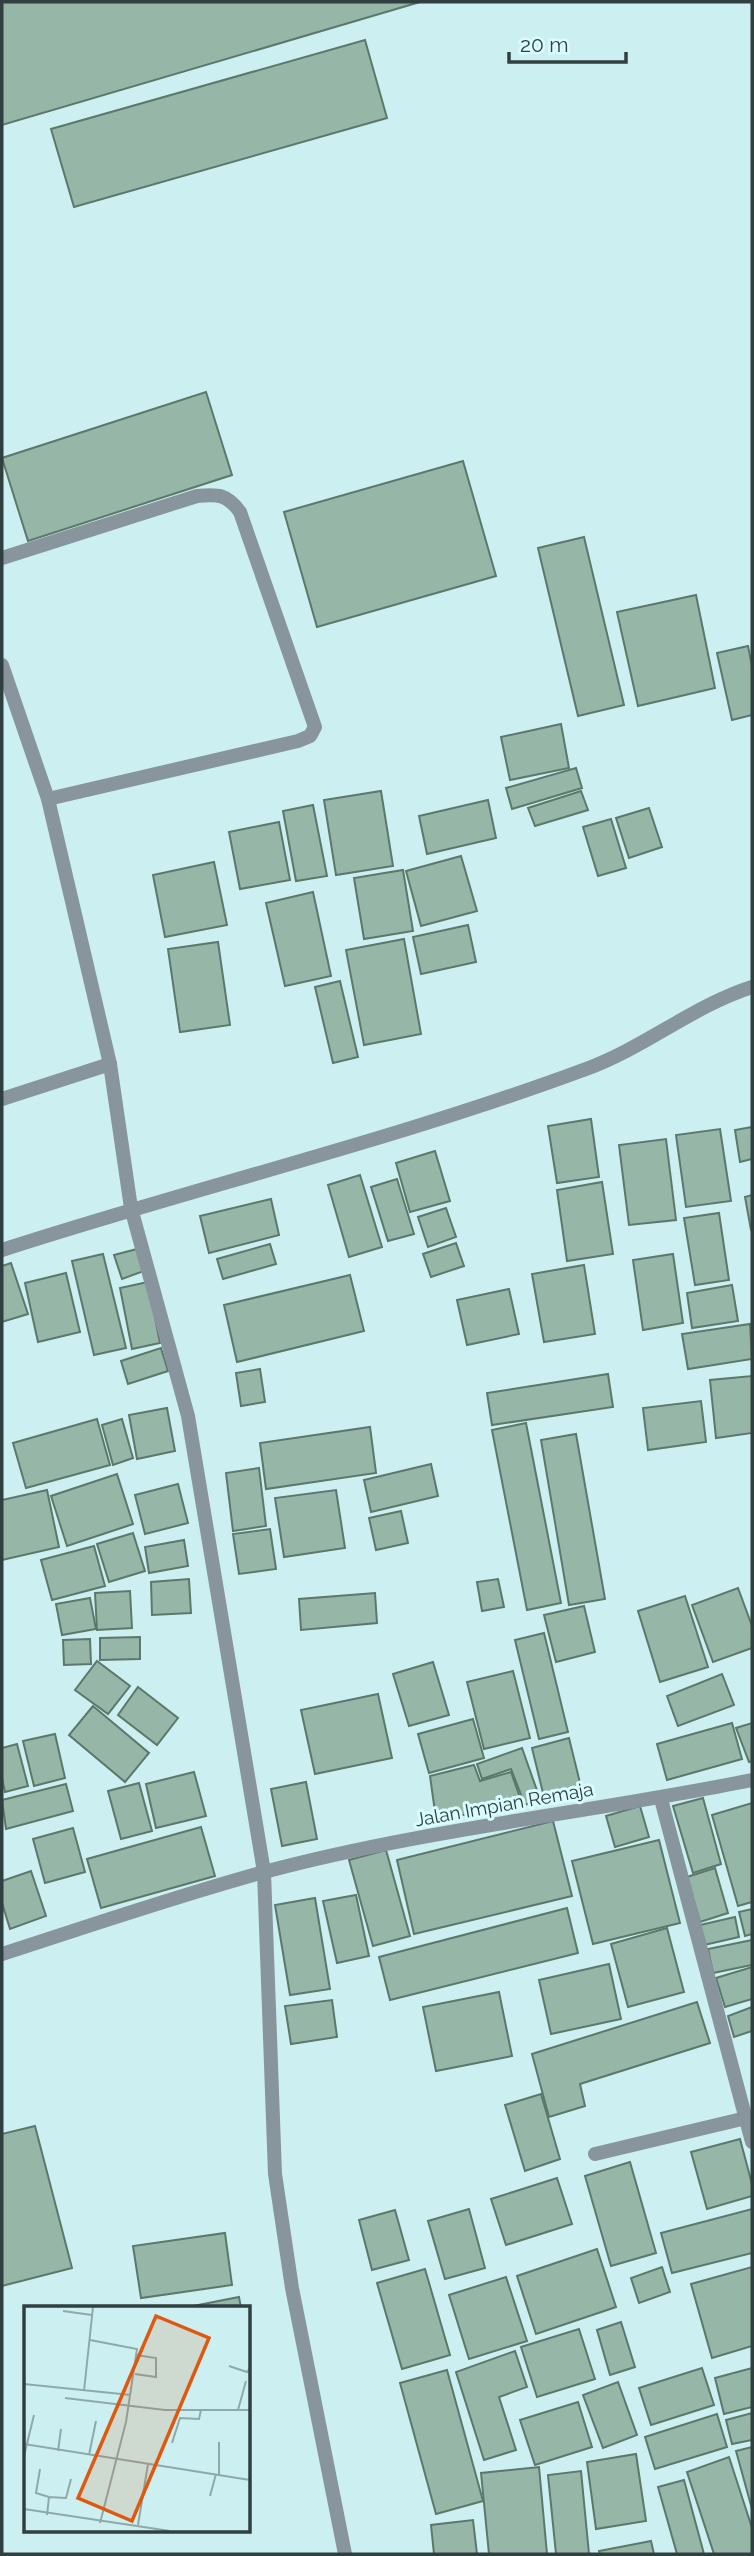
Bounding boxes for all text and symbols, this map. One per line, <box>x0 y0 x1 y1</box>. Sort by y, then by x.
scale bar <box>509 21 626 65</box>
text: 20 m <box>520 32 568 57</box>
street label: Jalan Impian Remaja <box>413 1777 595 1831</box>
inset map <box>24 2306 250 2532</box>

